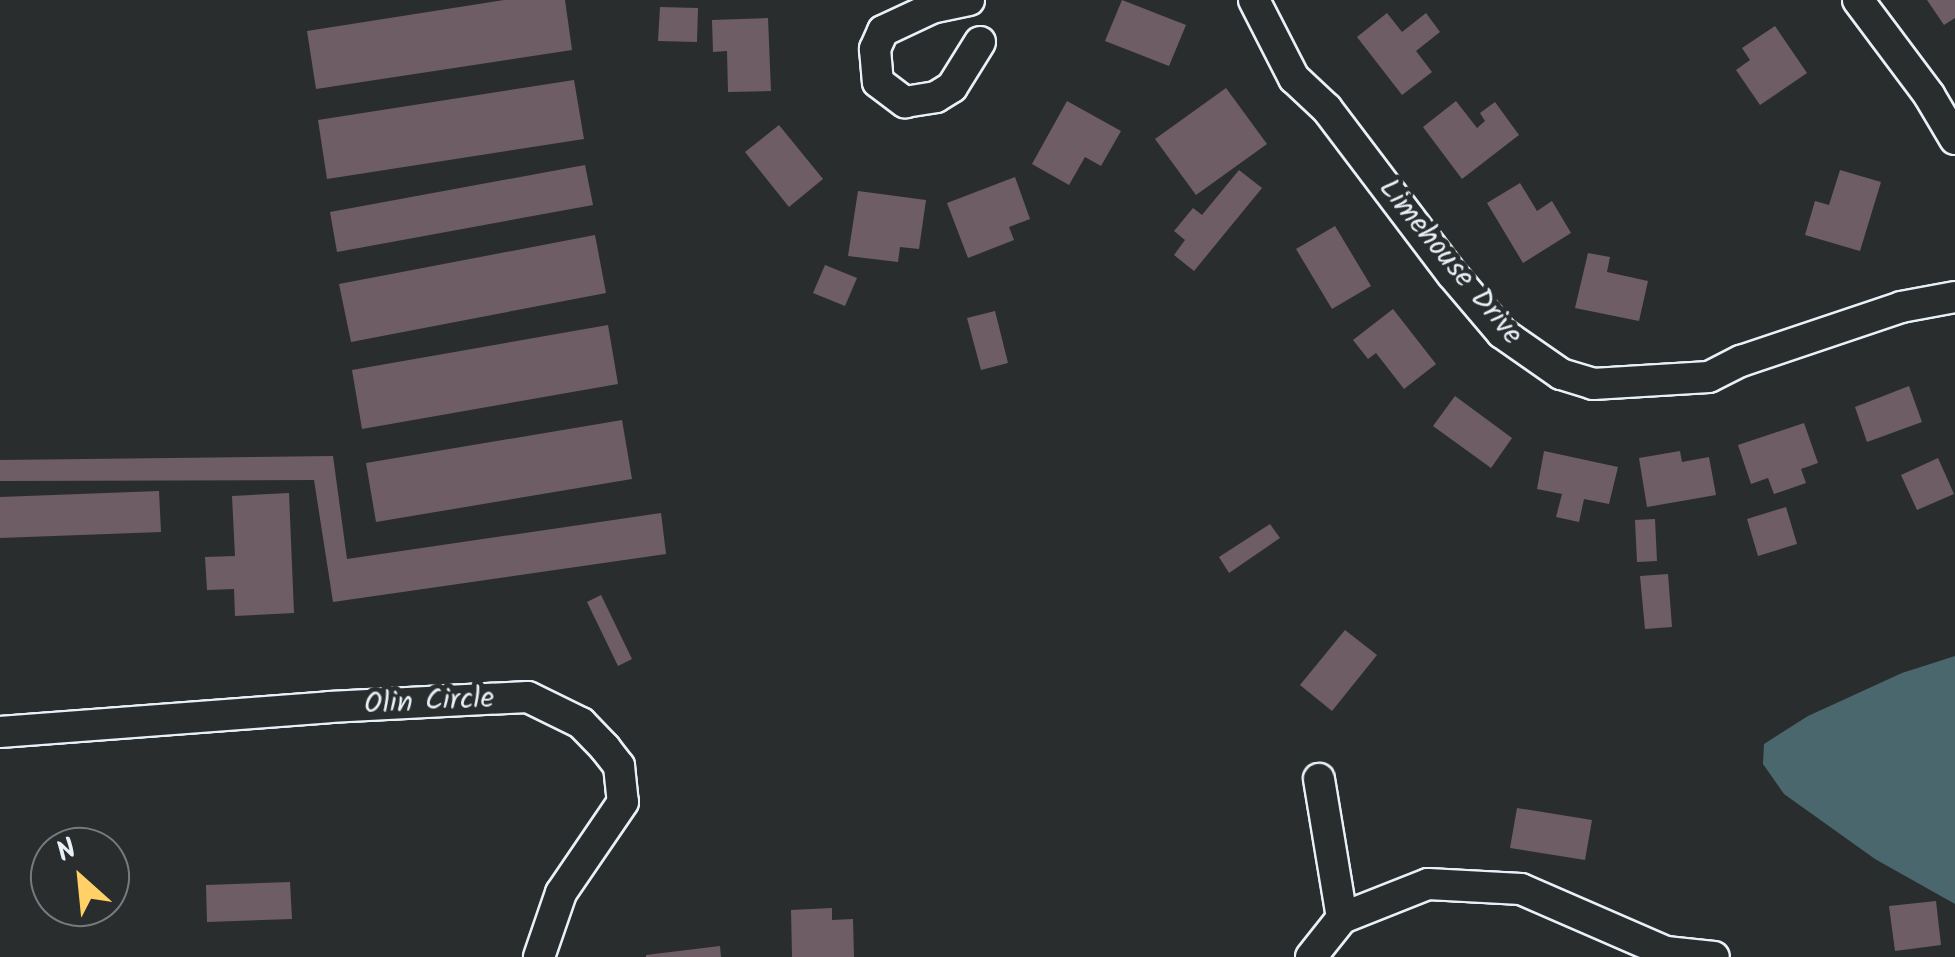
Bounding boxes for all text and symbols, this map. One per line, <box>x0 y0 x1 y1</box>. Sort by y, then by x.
street label: Limehouse Drive <box>1370 172 1530 352</box>
street label: Olin Circle <box>363 681 495 723</box>
north arrow <box>30 827 130 927</box>
text: N <box>49 828 85 876</box>

